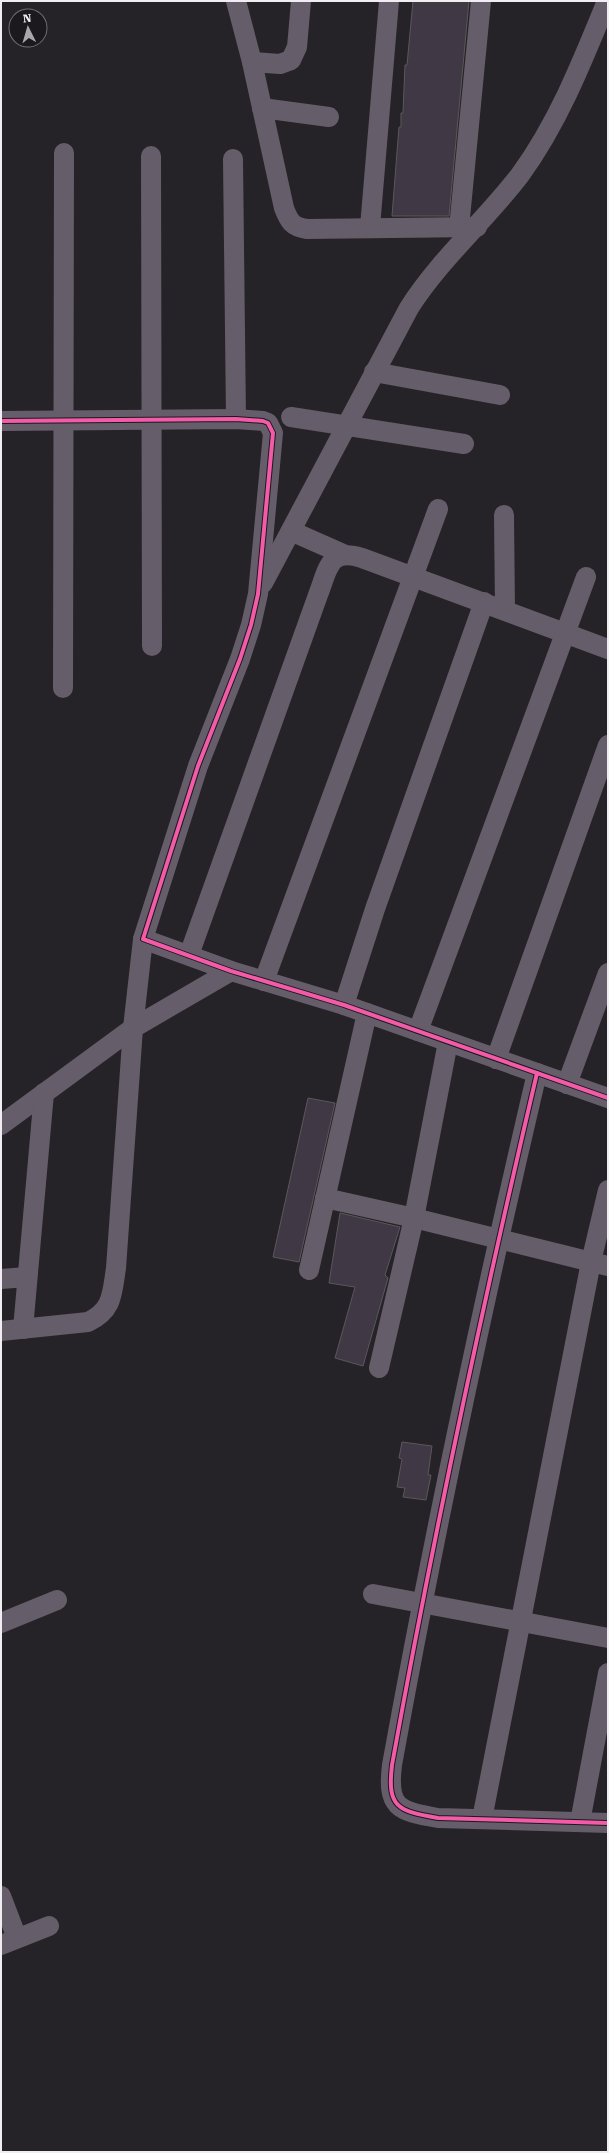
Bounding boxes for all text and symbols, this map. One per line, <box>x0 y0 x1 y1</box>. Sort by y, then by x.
north arrow <box>8 8 48 48</box>
text: N <box>22 12 32 25</box>

